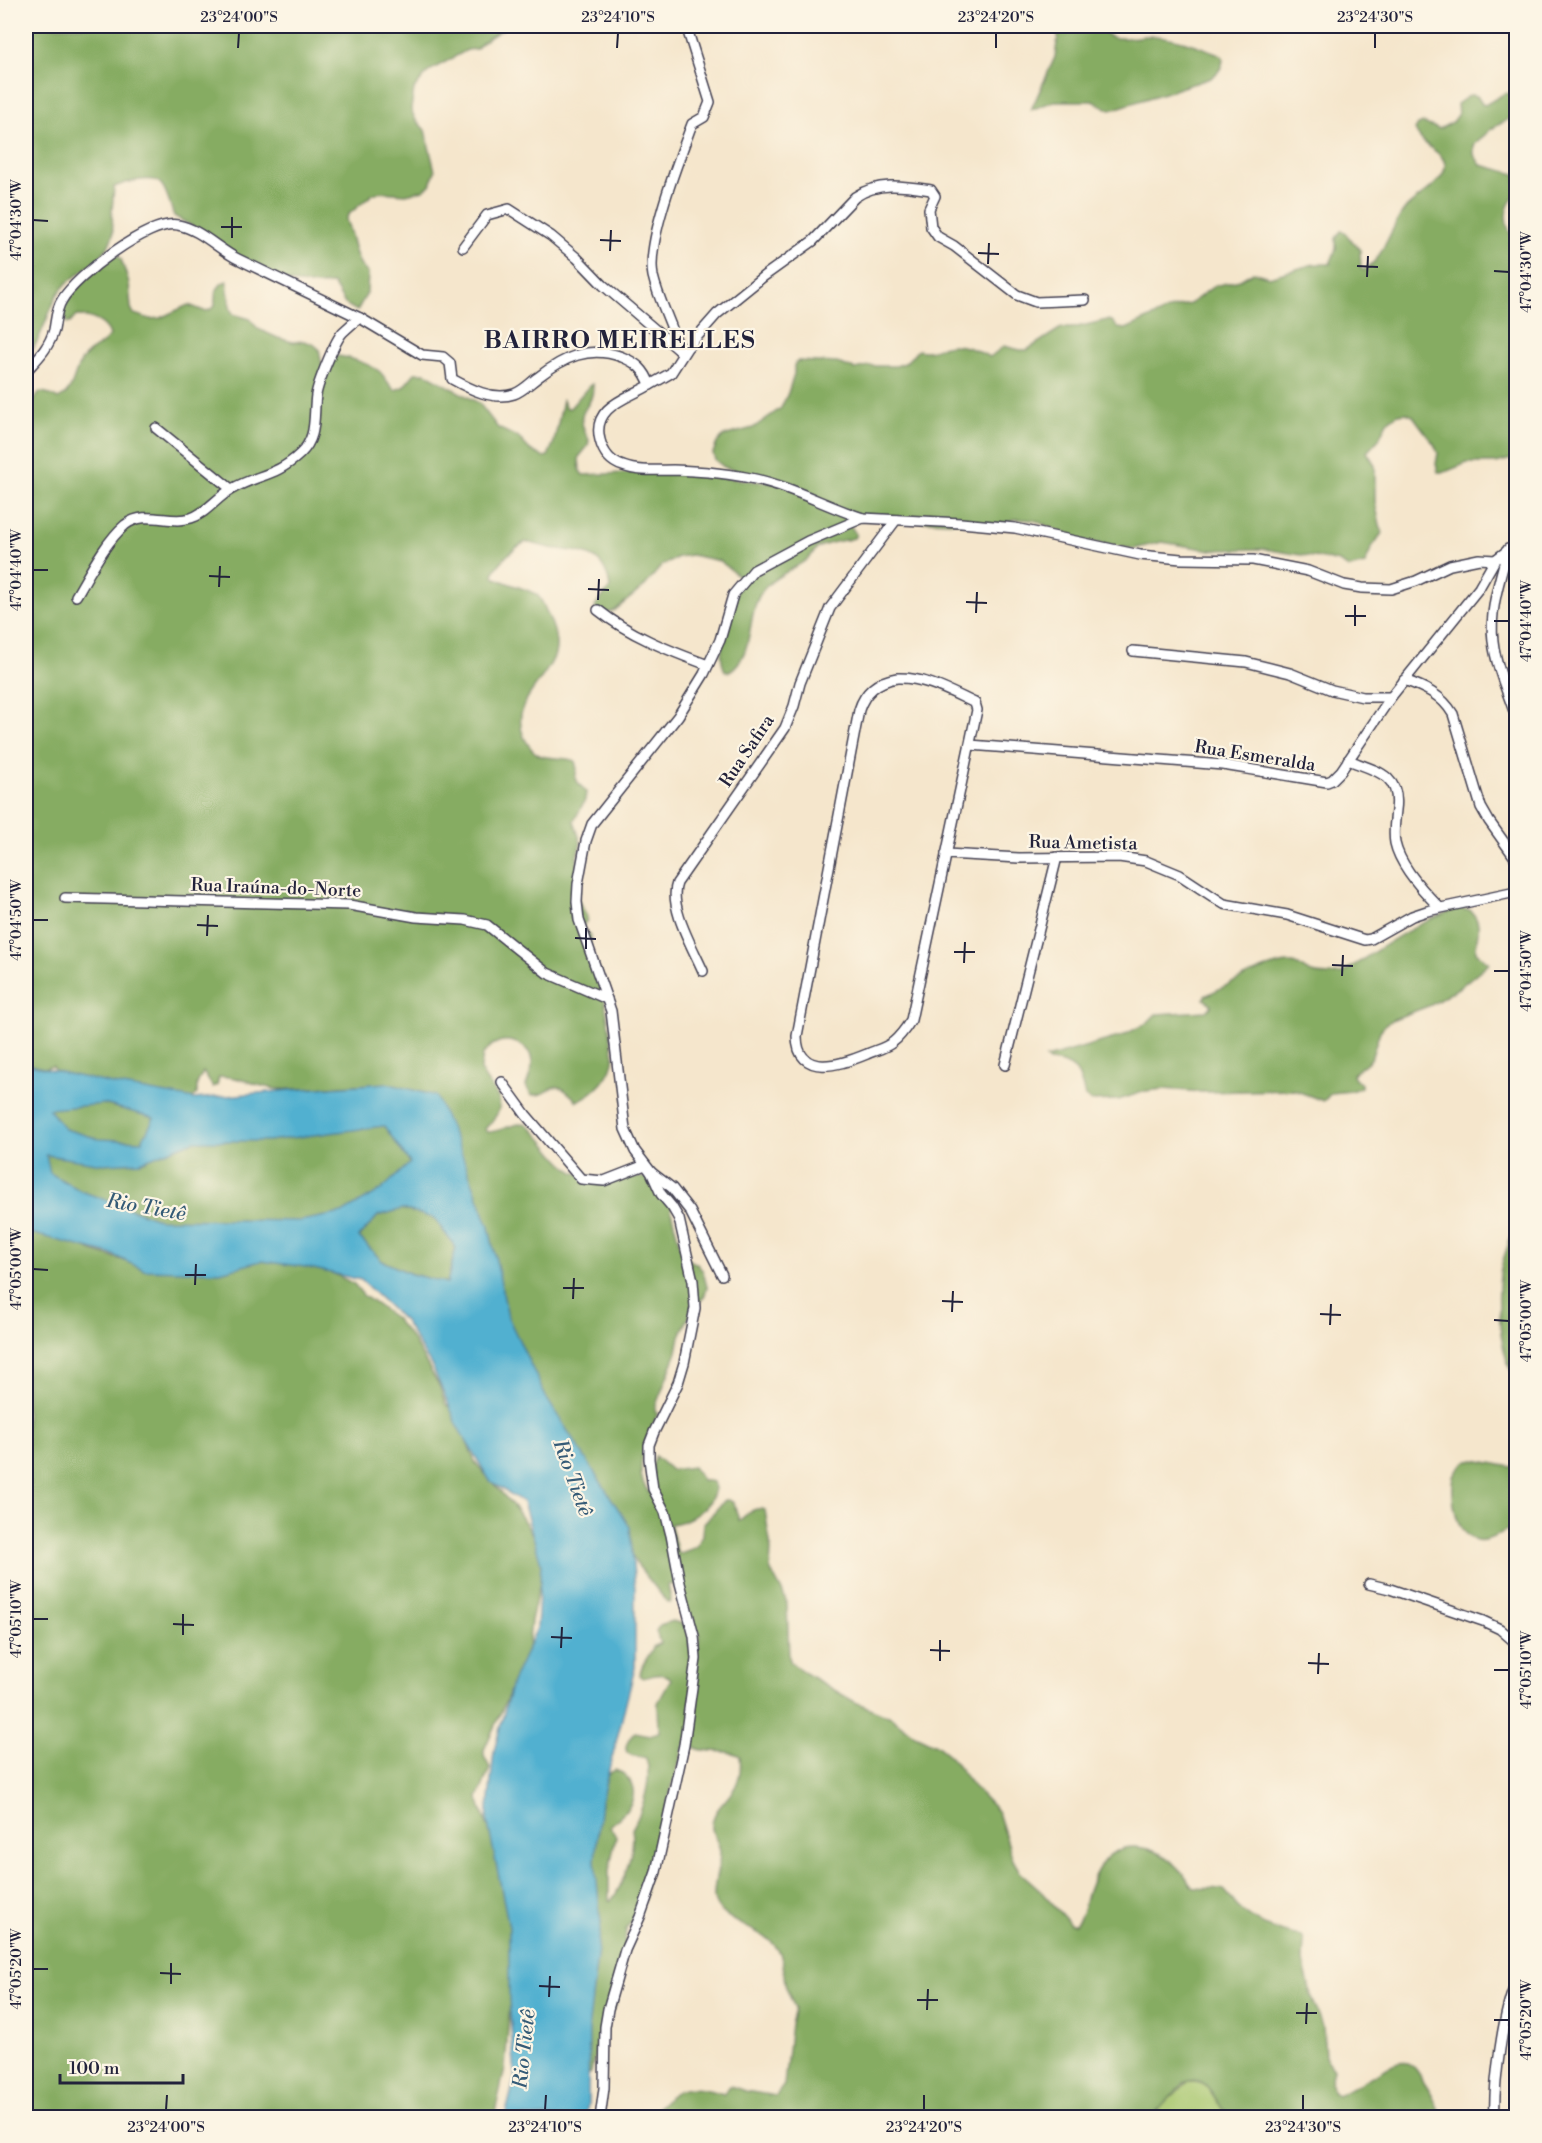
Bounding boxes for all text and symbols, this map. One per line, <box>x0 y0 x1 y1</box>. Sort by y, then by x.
text: 23°24'00"S <box>200 8 278 27</box>
text: 23°24'10"S <box>581 8 655 27</box>
text: 23°24'20"S <box>958 8 1034 27</box>
text: 23°24'30"S <box>1337 8 1413 27</box>
text: 47°04'30"W <box>7 179 26 261</box>
text: 47°04'30"W <box>1517 231 1536 313</box>
district label: BAIRRO MEIRELLES <box>484 326 756 356</box>
text: 47°04'40"W <box>7 529 26 611</box>
text: 47°04'40"W <box>1517 580 1536 662</box>
street label: Rua Safira <box>714 710 780 792</box>
street label: Rua Esmeralda <box>1193 735 1318 777</box>
street label: Rua Ametista <box>1028 831 1138 855</box>
street label: Rua Iraúna-do-Norte <box>190 874 362 902</box>
text: 47°04'50"W <box>7 879 26 961</box>
text: 47°04'50"W <box>1517 930 1536 1012</box>
water label: Rio Tietê <box>104 1189 188 1227</box>
text: 47°05'00"W <box>7 1227 26 1310</box>
text: 47°05'00"W <box>1517 1279 1536 1362</box>
water label: Rio Tietê <box>546 1435 598 1520</box>
text: 47°05'10"W <box>7 1579 26 1658</box>
text: 47°05'10"W <box>1517 1630 1536 1709</box>
text: 47°05'20"W <box>7 1928 26 2009</box>
text: 47°05'20"W <box>1517 1979 1536 2060</box>
water label: Rio Tietê <box>508 2007 542 2091</box>
scale bar <box>60 2047 183 2085</box>
text: 100 m <box>69 2057 120 2080</box>
text: 23°24'00"S <box>127 2118 205 2137</box>
text: 23°24'10"S <box>508 2118 582 2137</box>
text: 23°24'20"S <box>886 2118 962 2137</box>
text: 23°24'30"S <box>1265 2118 1341 2137</box>

